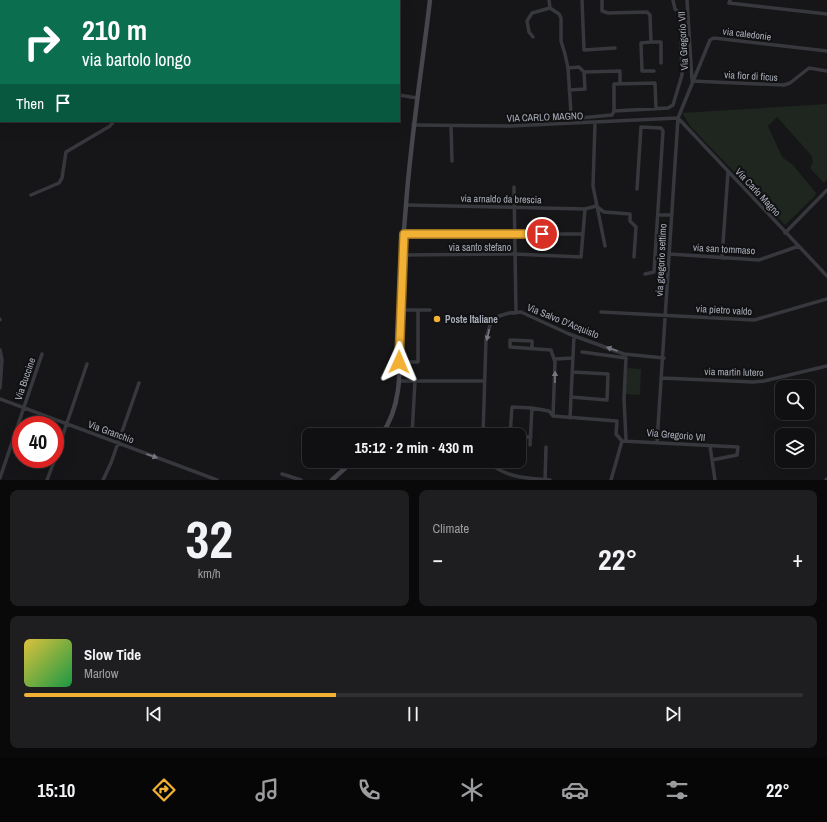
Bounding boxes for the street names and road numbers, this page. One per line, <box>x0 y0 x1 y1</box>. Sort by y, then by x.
street label: Via Gregorio VII <box>675 11 691 71</box>
street label: via caledonie <box>722 25 772 43</box>
street label: via fior di ficus <box>724 68 778 84</box>
street label: VIA CARLO MAGNO <box>507 109 583 125</box>
street label: Via Carlo Magno <box>732 165 784 219</box>
street label: via arnaldo da brescia <box>460 192 542 206</box>
street label: via gregorio settimo <box>653 223 669 297</box>
street label: via santo stefano <box>449 241 512 254</box>
street label: via san tommaso <box>692 241 756 257</box>
street label: Via Salvo D'Acquisto <box>525 301 601 342</box>
street label: via pietro valdo <box>696 302 753 318</box>
street label: Via Buccine <box>12 356 38 402</box>
street label: via martin lutero <box>704 365 764 379</box>
street label: Via Granchio <box>86 418 136 446</box>
street label: Via Gregorio VII <box>646 426 706 444</box>

